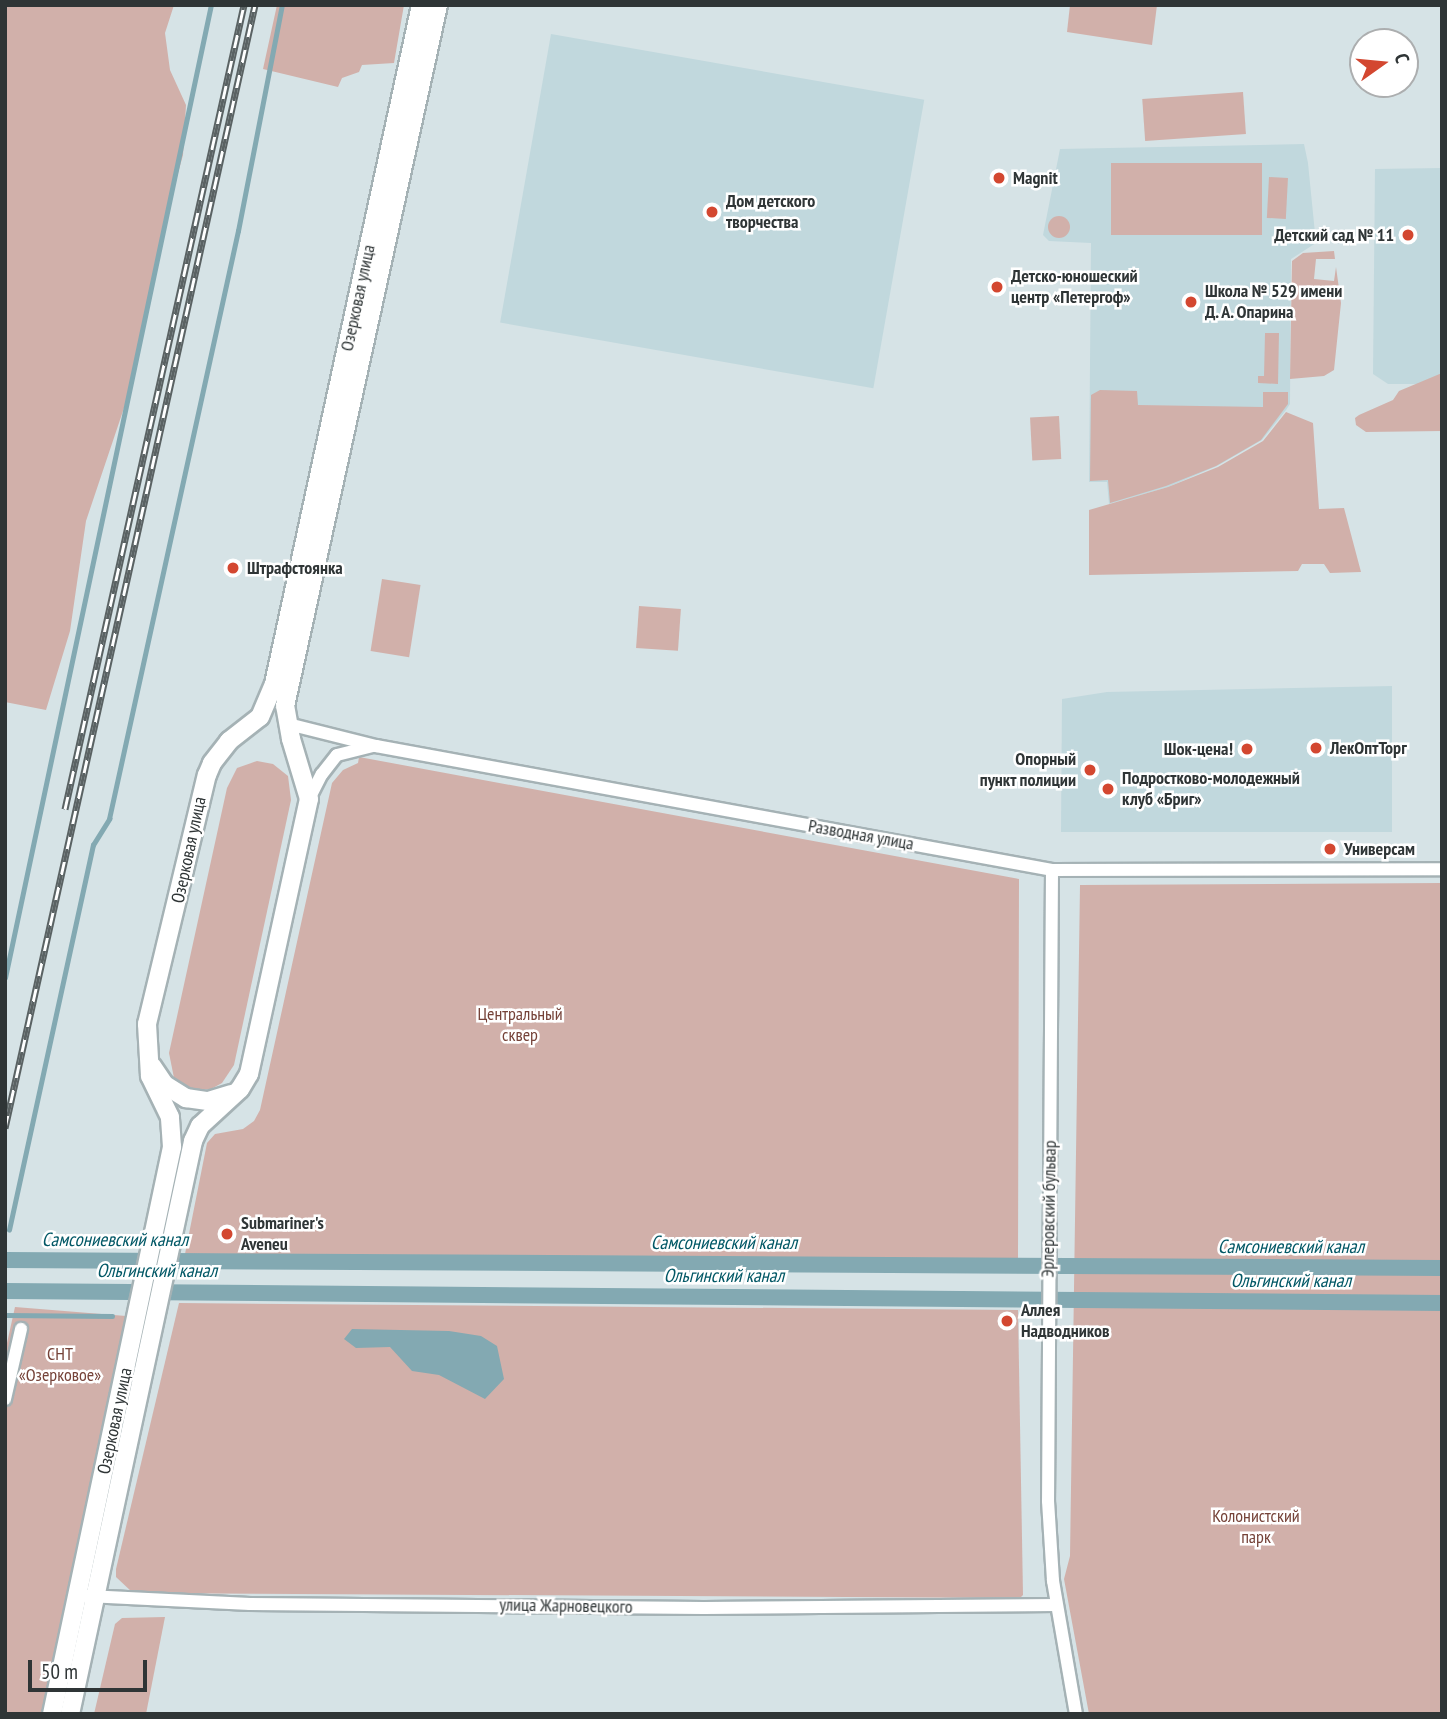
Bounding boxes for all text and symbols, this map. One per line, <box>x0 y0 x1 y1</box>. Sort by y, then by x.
north arrow <box>1349 28 1419 98</box>
text: С <box>1390 51 1415 65</box>
place label: Magnit <box>1013 167 1058 189</box>
marker: Magnit <box>991 170 1007 186</box>
place label: Дом детского творчества <box>726 191 815 234</box>
marker: Дом детского творчества <box>704 204 720 220</box>
place label: Детский сад № 11 <box>1274 224 1394 246</box>
marker: Детский сад № 11 <box>1400 227 1416 243</box>
street label: Озерковая улица <box>336 243 380 353</box>
place label: Детско-юношеский центр «Петергоф» <box>1011 266 1138 308</box>
marker: Детско-юношеский центр «Петергоф» <box>989 279 1005 295</box>
place label: Школа № 529 имени Д. А. Опарина <box>1205 281 1342 324</box>
marker: Школа № 529 имени Д. А. Опарина <box>1183 294 1199 310</box>
place label: Штрафстоянка <box>247 557 343 579</box>
marker: Штрафстоянка <box>225 560 241 576</box>
place label: ЛекОптТорг <box>1330 737 1407 759</box>
place label: Шок-цена! <box>1164 738 1233 760</box>
marker: ЛекОптТорг <box>1308 740 1324 756</box>
marker: Шок-цена! <box>1239 741 1255 757</box>
place label: Опорный пункт полиции <box>979 749 1076 792</box>
marker: Опорный пункт полиции <box>1082 762 1098 778</box>
place label: Подростково-молодежный клуб «Бриг» <box>1122 768 1300 810</box>
marker: Подростково-молодежный клуб «Бриг» <box>1100 781 1116 797</box>
street label: Озерковая улица <box>167 795 211 905</box>
street label: Разводная улица <box>807 815 915 855</box>
place label: Универсам <box>1344 838 1415 860</box>
marker: Универсам <box>1322 841 1338 857</box>
park label: Центральный сквер <box>477 1004 563 1046</box>
street label: Эрлеровский бульвар <box>1037 1140 1061 1278</box>
place label: Submariner's Aveneu <box>241 1213 324 1256</box>
marker: Submariner's Aveneu <box>219 1226 235 1242</box>
water label: Самсониевский канал <box>42 1229 188 1251</box>
water label: Самсониевский канал <box>651 1232 797 1254</box>
water label: Самсониевский канал <box>1218 1236 1364 1258</box>
water label: Ольгинский канал <box>97 1260 217 1282</box>
water label: Ольгинский канал <box>664 1265 784 1287</box>
water label: Ольгинский канал <box>1231 1270 1351 1292</box>
place label: Аллея Надводников <box>1021 1300 1109 1342</box>
marker: Аллея Надводников <box>999 1313 1015 1329</box>
park label: СНТ «Озерковое» <box>19 1344 101 1386</box>
street label: Озерковая улица <box>93 1366 137 1476</box>
park label: Колонистский парк <box>1212 1506 1300 1548</box>
street label: улица Жарновецкого <box>499 1594 633 1618</box>
scale bar <box>32 1646 150 1690</box>
text: 50 m <box>41 1658 78 1685</box>

